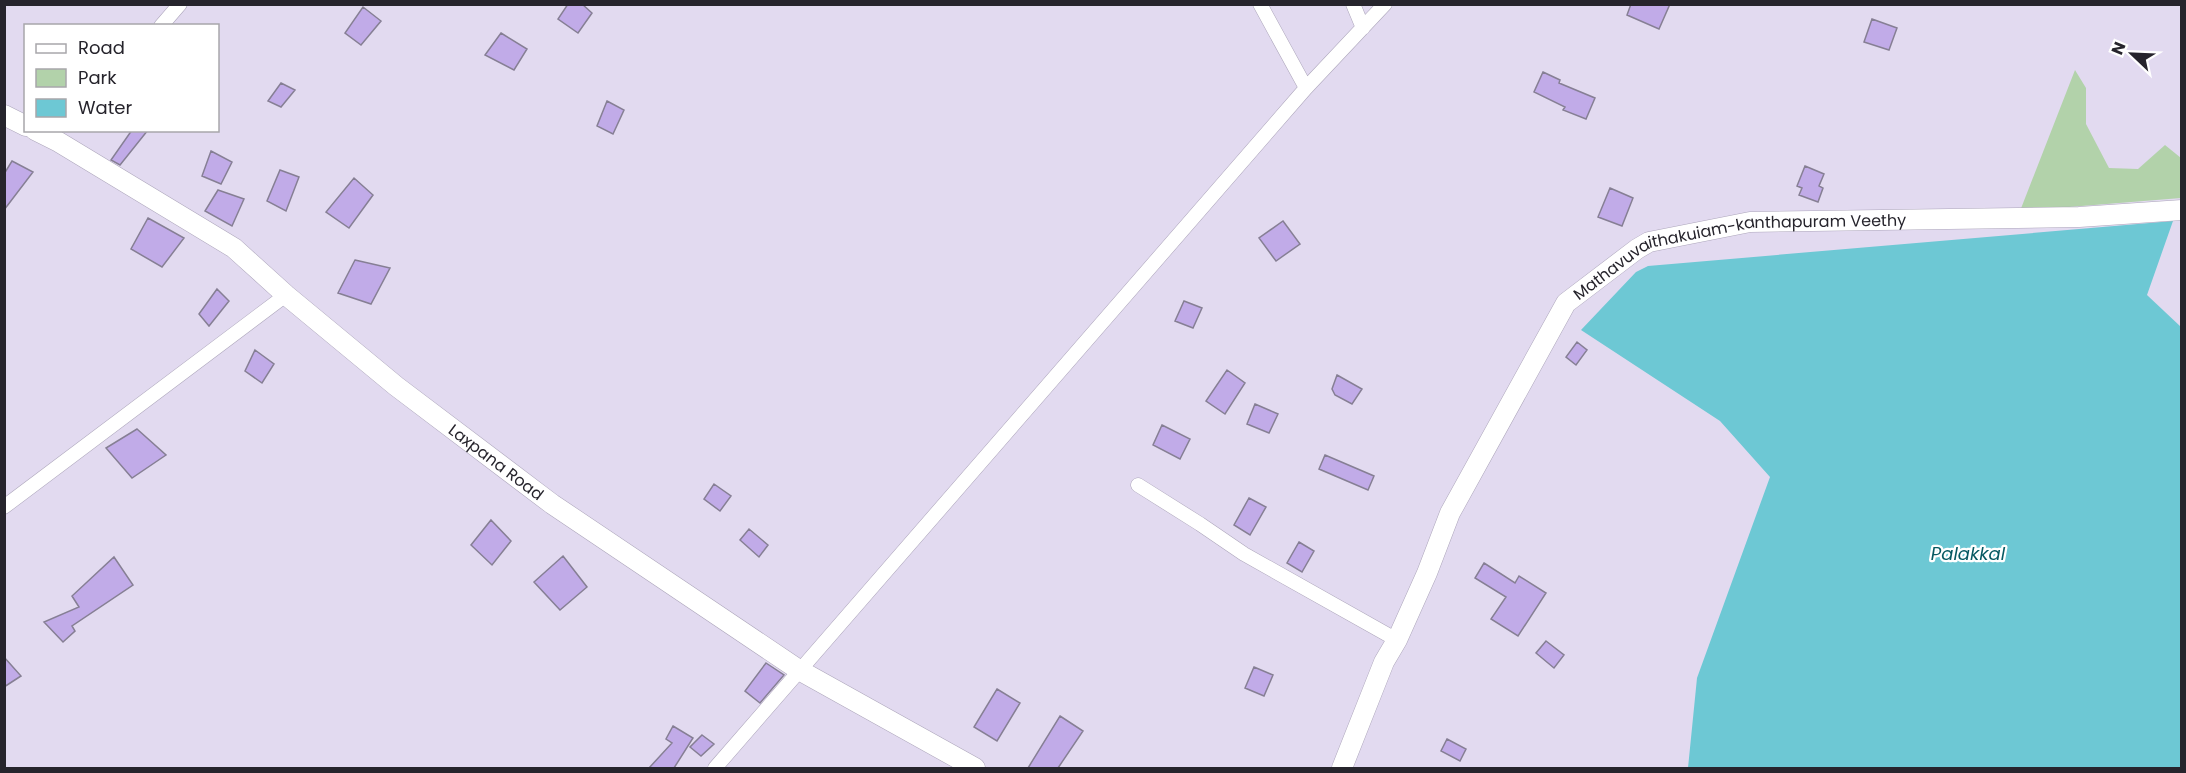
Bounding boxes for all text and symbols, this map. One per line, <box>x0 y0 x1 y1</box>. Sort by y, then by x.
legend <box>24 24 219 132</box>
north arrow <box>2102 24 2162 84</box>
text: Road <box>78 35 125 60</box>
text: N <box>2106 38 2132 58</box>
text: Park <box>78 65 117 90</box>
text: Water <box>78 95 132 120</box>
street label: Mathavuvaithakuiam-kanthapuram Veethy <box>1568 208 1906 305</box>
street label: Laxpana Road <box>444 418 549 505</box>
water label: Palakkal <box>1931 541 2006 566</box>

